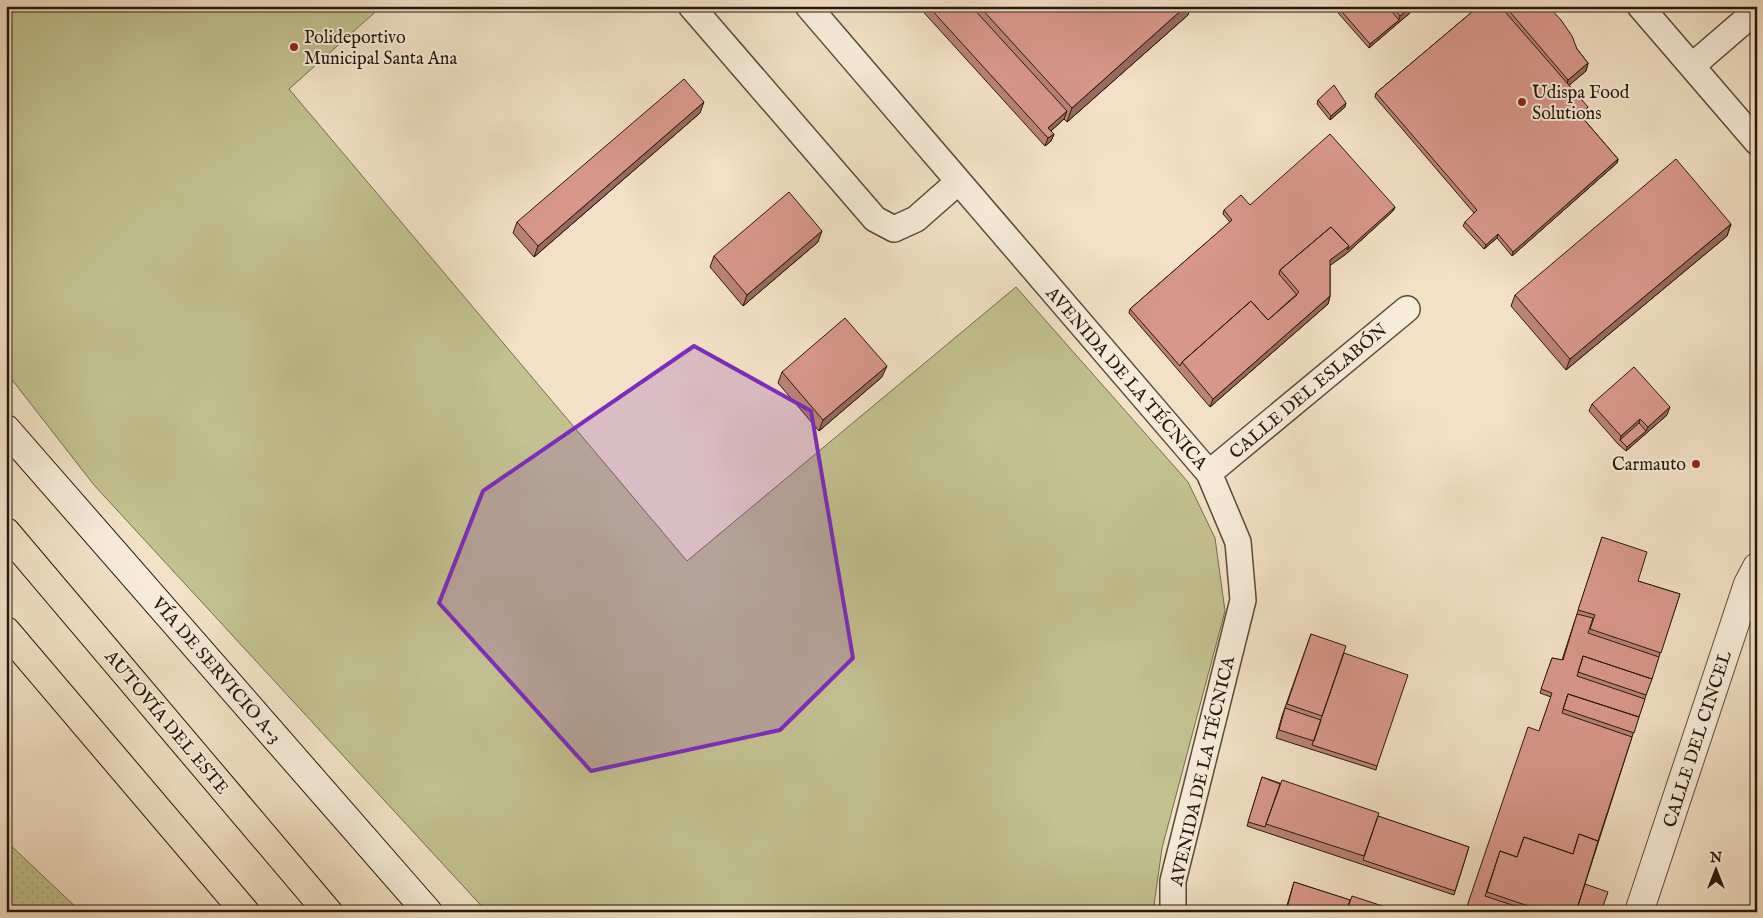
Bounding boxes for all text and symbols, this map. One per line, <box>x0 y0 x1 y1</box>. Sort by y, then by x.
place label: Polideportivo Municipal Santa Ana <box>304 27 457 71</box>
marker: Polideportivo Municipal Santa Ana <box>288 41 300 53</box>
place label: Udispa Food Solutions <box>1532 82 1630 126</box>
marker: Udispa Food Solutions <box>1516 96 1528 108</box>
street label: AVENIDA DE LA TÉCNICA <box>1039 281 1214 476</box>
street label: CALLE DEL ESLABÓN <box>1224 318 1393 465</box>
place label: Carmauto <box>1612 454 1686 477</box>
marker: Carmauto <box>1690 458 1702 470</box>
street label: VÍA DE SERVICIO A-3 <box>145 591 287 749</box>
street label: AUTOVÍA DEL ESTE <box>98 644 234 800</box>
street label: CALLE DEL CINCEL <box>1659 648 1738 831</box>
street label: AVENIDA DE LA TÉCNICA <box>1164 653 1241 889</box>
north arrow <box>1690 846 1740 896</box>
text: N <box>1709 849 1722 867</box>

